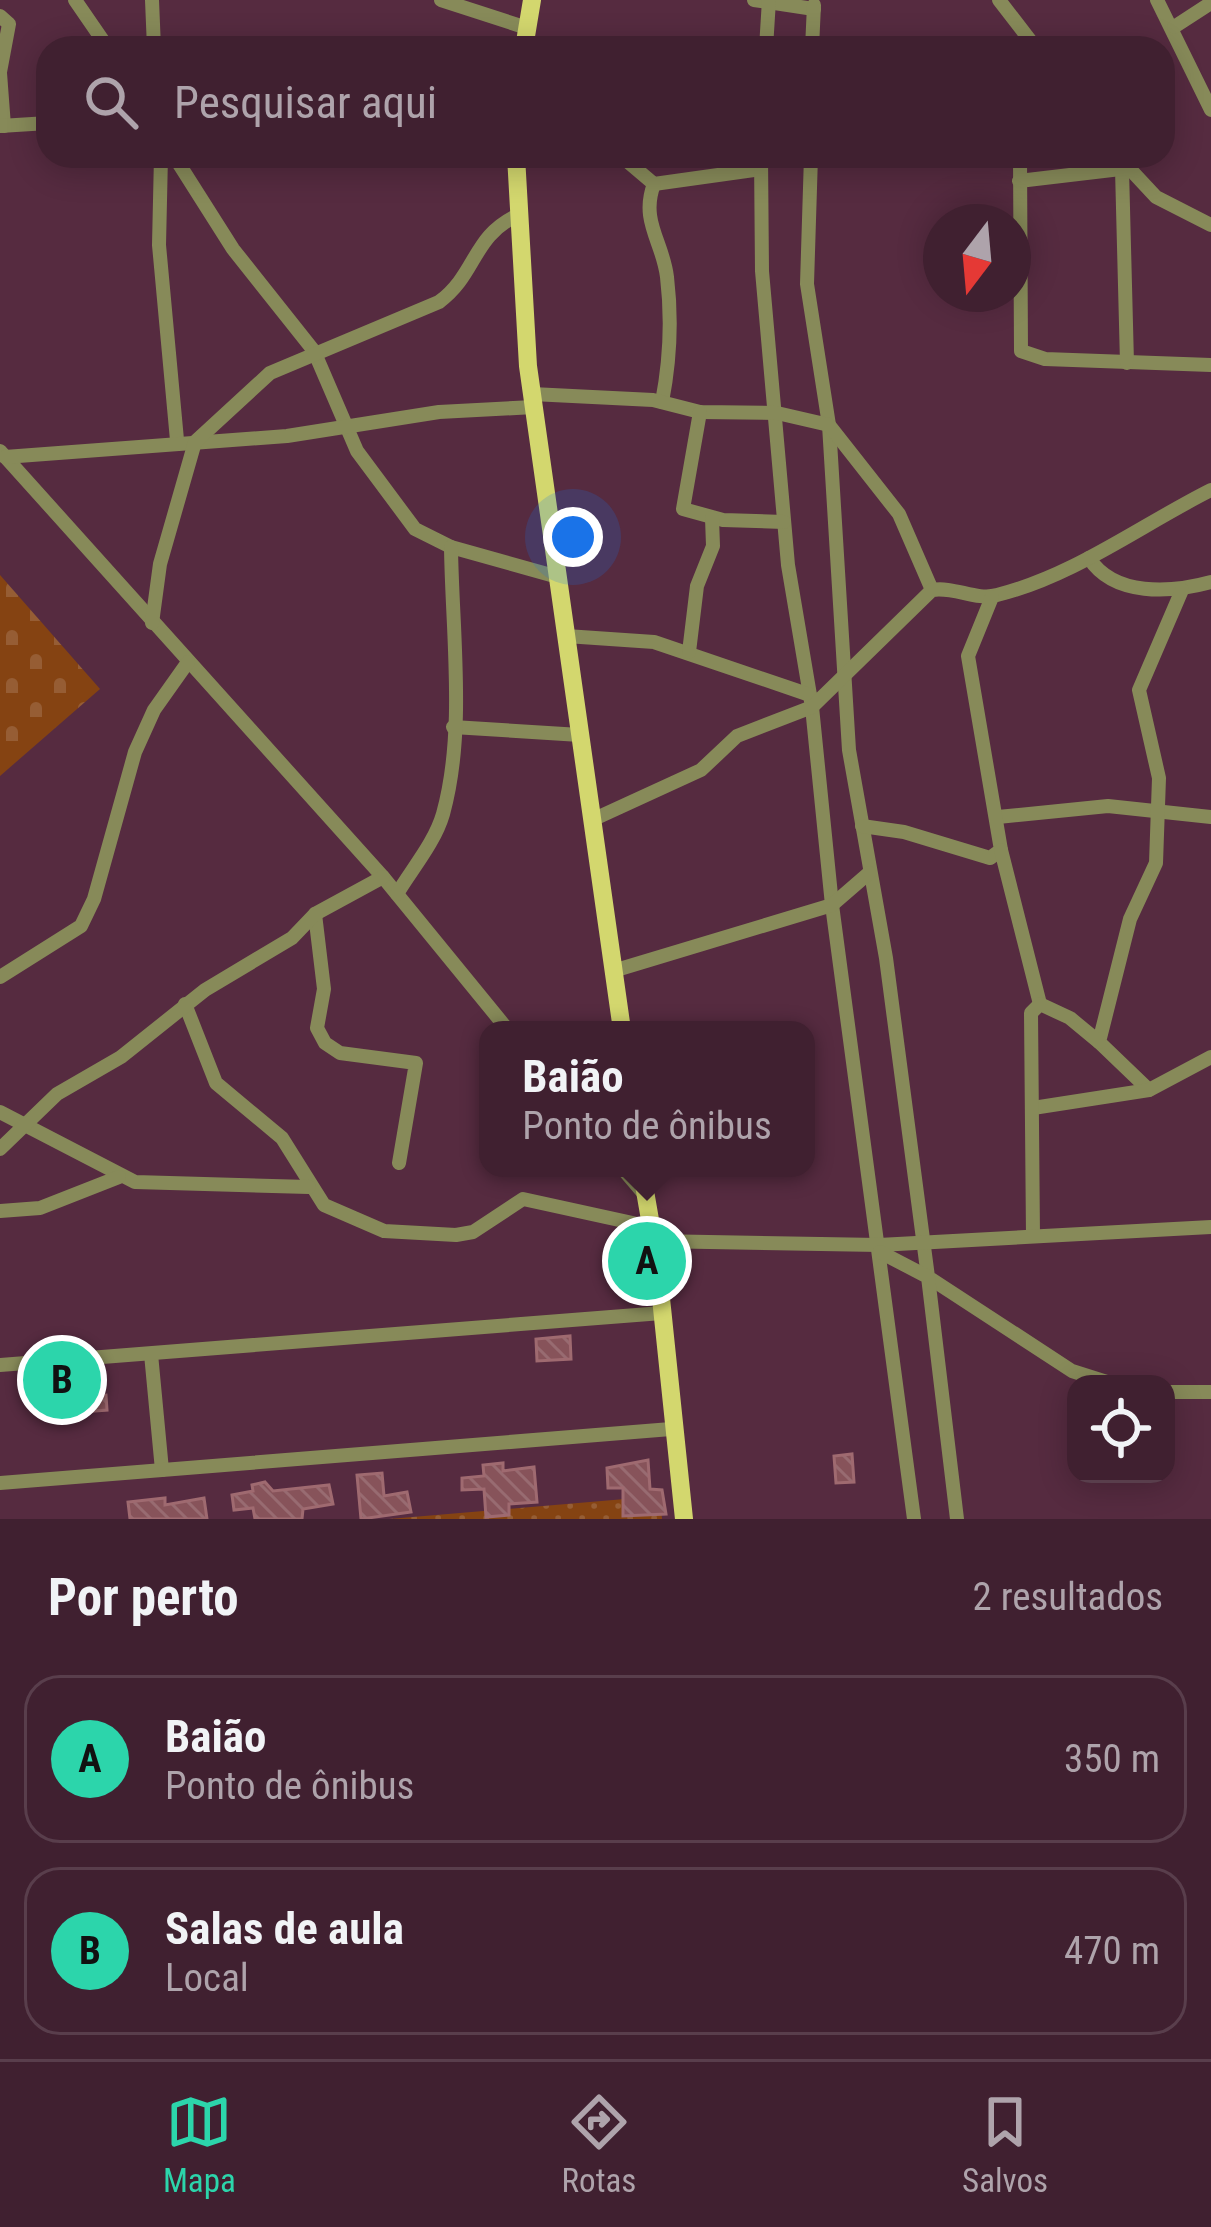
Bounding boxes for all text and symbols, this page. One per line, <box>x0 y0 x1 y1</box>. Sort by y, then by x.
search box <box>36 36 1175 168</box>
icon: search <box>78 69 144 135</box>
text: Pesquisar aqui <box>174 76 437 129</box>
north arrow <box>923 204 1031 312</box>
your location <box>543 507 603 567</box>
popup <box>479 1021 815 1177</box>
text: Baião <box>522 1050 624 1103</box>
text: Ponto de ônibus <box>522 1103 772 1149</box>
pin: A <box>608 1216 686 1306</box>
pin: B <box>23 1335 101 1425</box>
map controls <box>1067 1375 1175 1483</box>
button: locate <box>1067 1375 1175 1483</box>
text: Por perto <box>48 1568 239 1627</box>
text: 2 resultados <box>972 1574 1163 1620</box>
text: Baião <box>165 1710 266 1763</box>
text: A <box>78 1736 102 1782</box>
text: 350 m <box>1064 1736 1160 1782</box>
text: Ponto de ônibus <box>165 1763 414 1809</box>
text: Salas de aula <box>165 1902 404 1955</box>
text: B <box>79 1928 101 1974</box>
text: 470 m <box>1064 1928 1160 1974</box>
text: Local <box>165 1955 249 2001</box>
tab: Mapa <box>163 2089 236 2200</box>
tab: Rotas <box>562 2089 636 2200</box>
tab: Salvos <box>962 2089 1048 2200</box>

